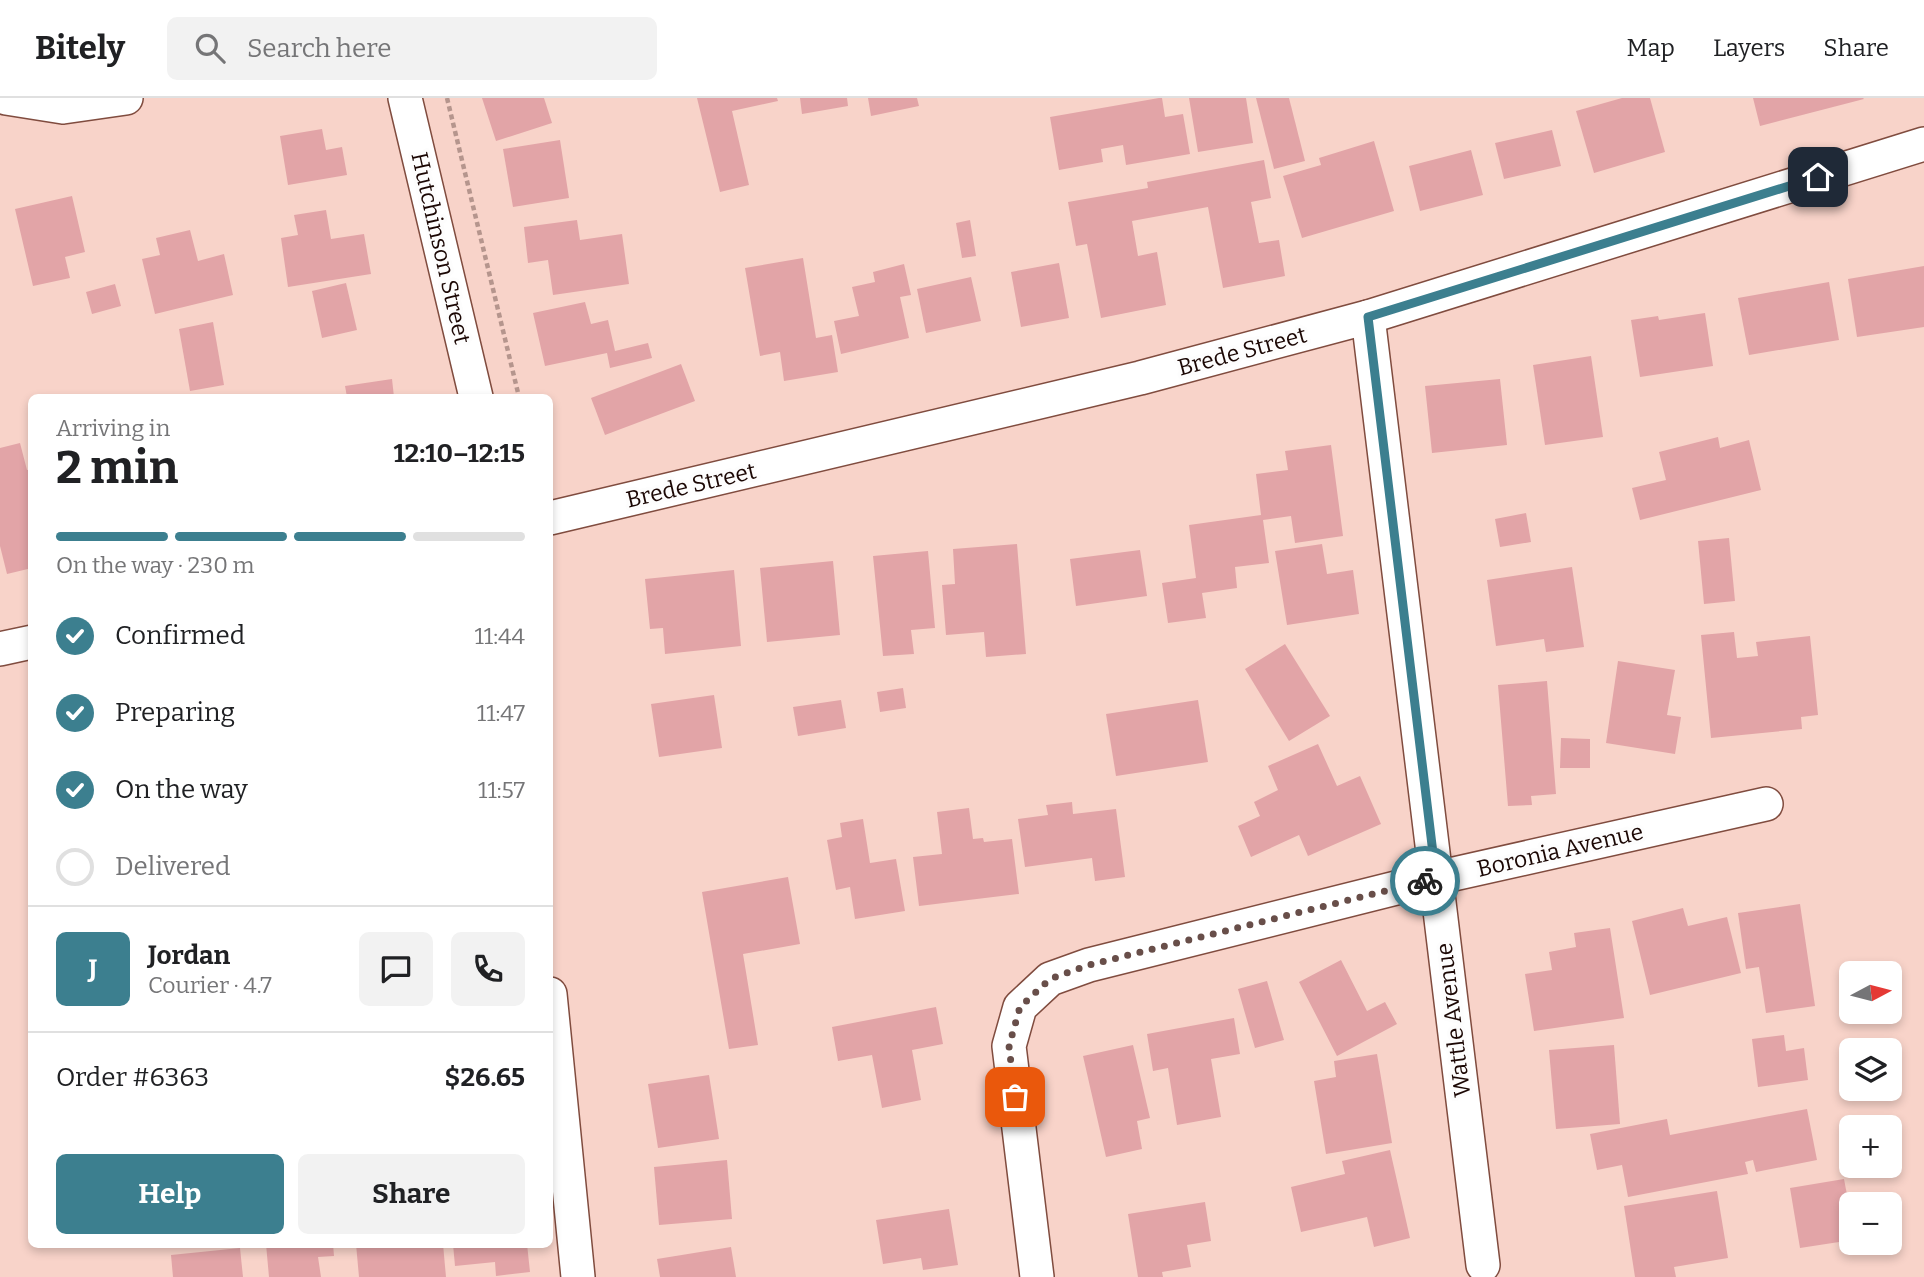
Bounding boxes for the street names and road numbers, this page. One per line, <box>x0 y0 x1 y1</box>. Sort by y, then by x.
street label: Hutchinson Street <box>405 149 477 347</box>
street label: Brede Street <box>1174 320 1310 382</box>
street label: Brede Street <box>623 456 759 514</box>
street label: Boronia Avenue <box>1474 817 1646 883</box>
street label: Wattle Avenue <box>1430 941 1476 1099</box>

